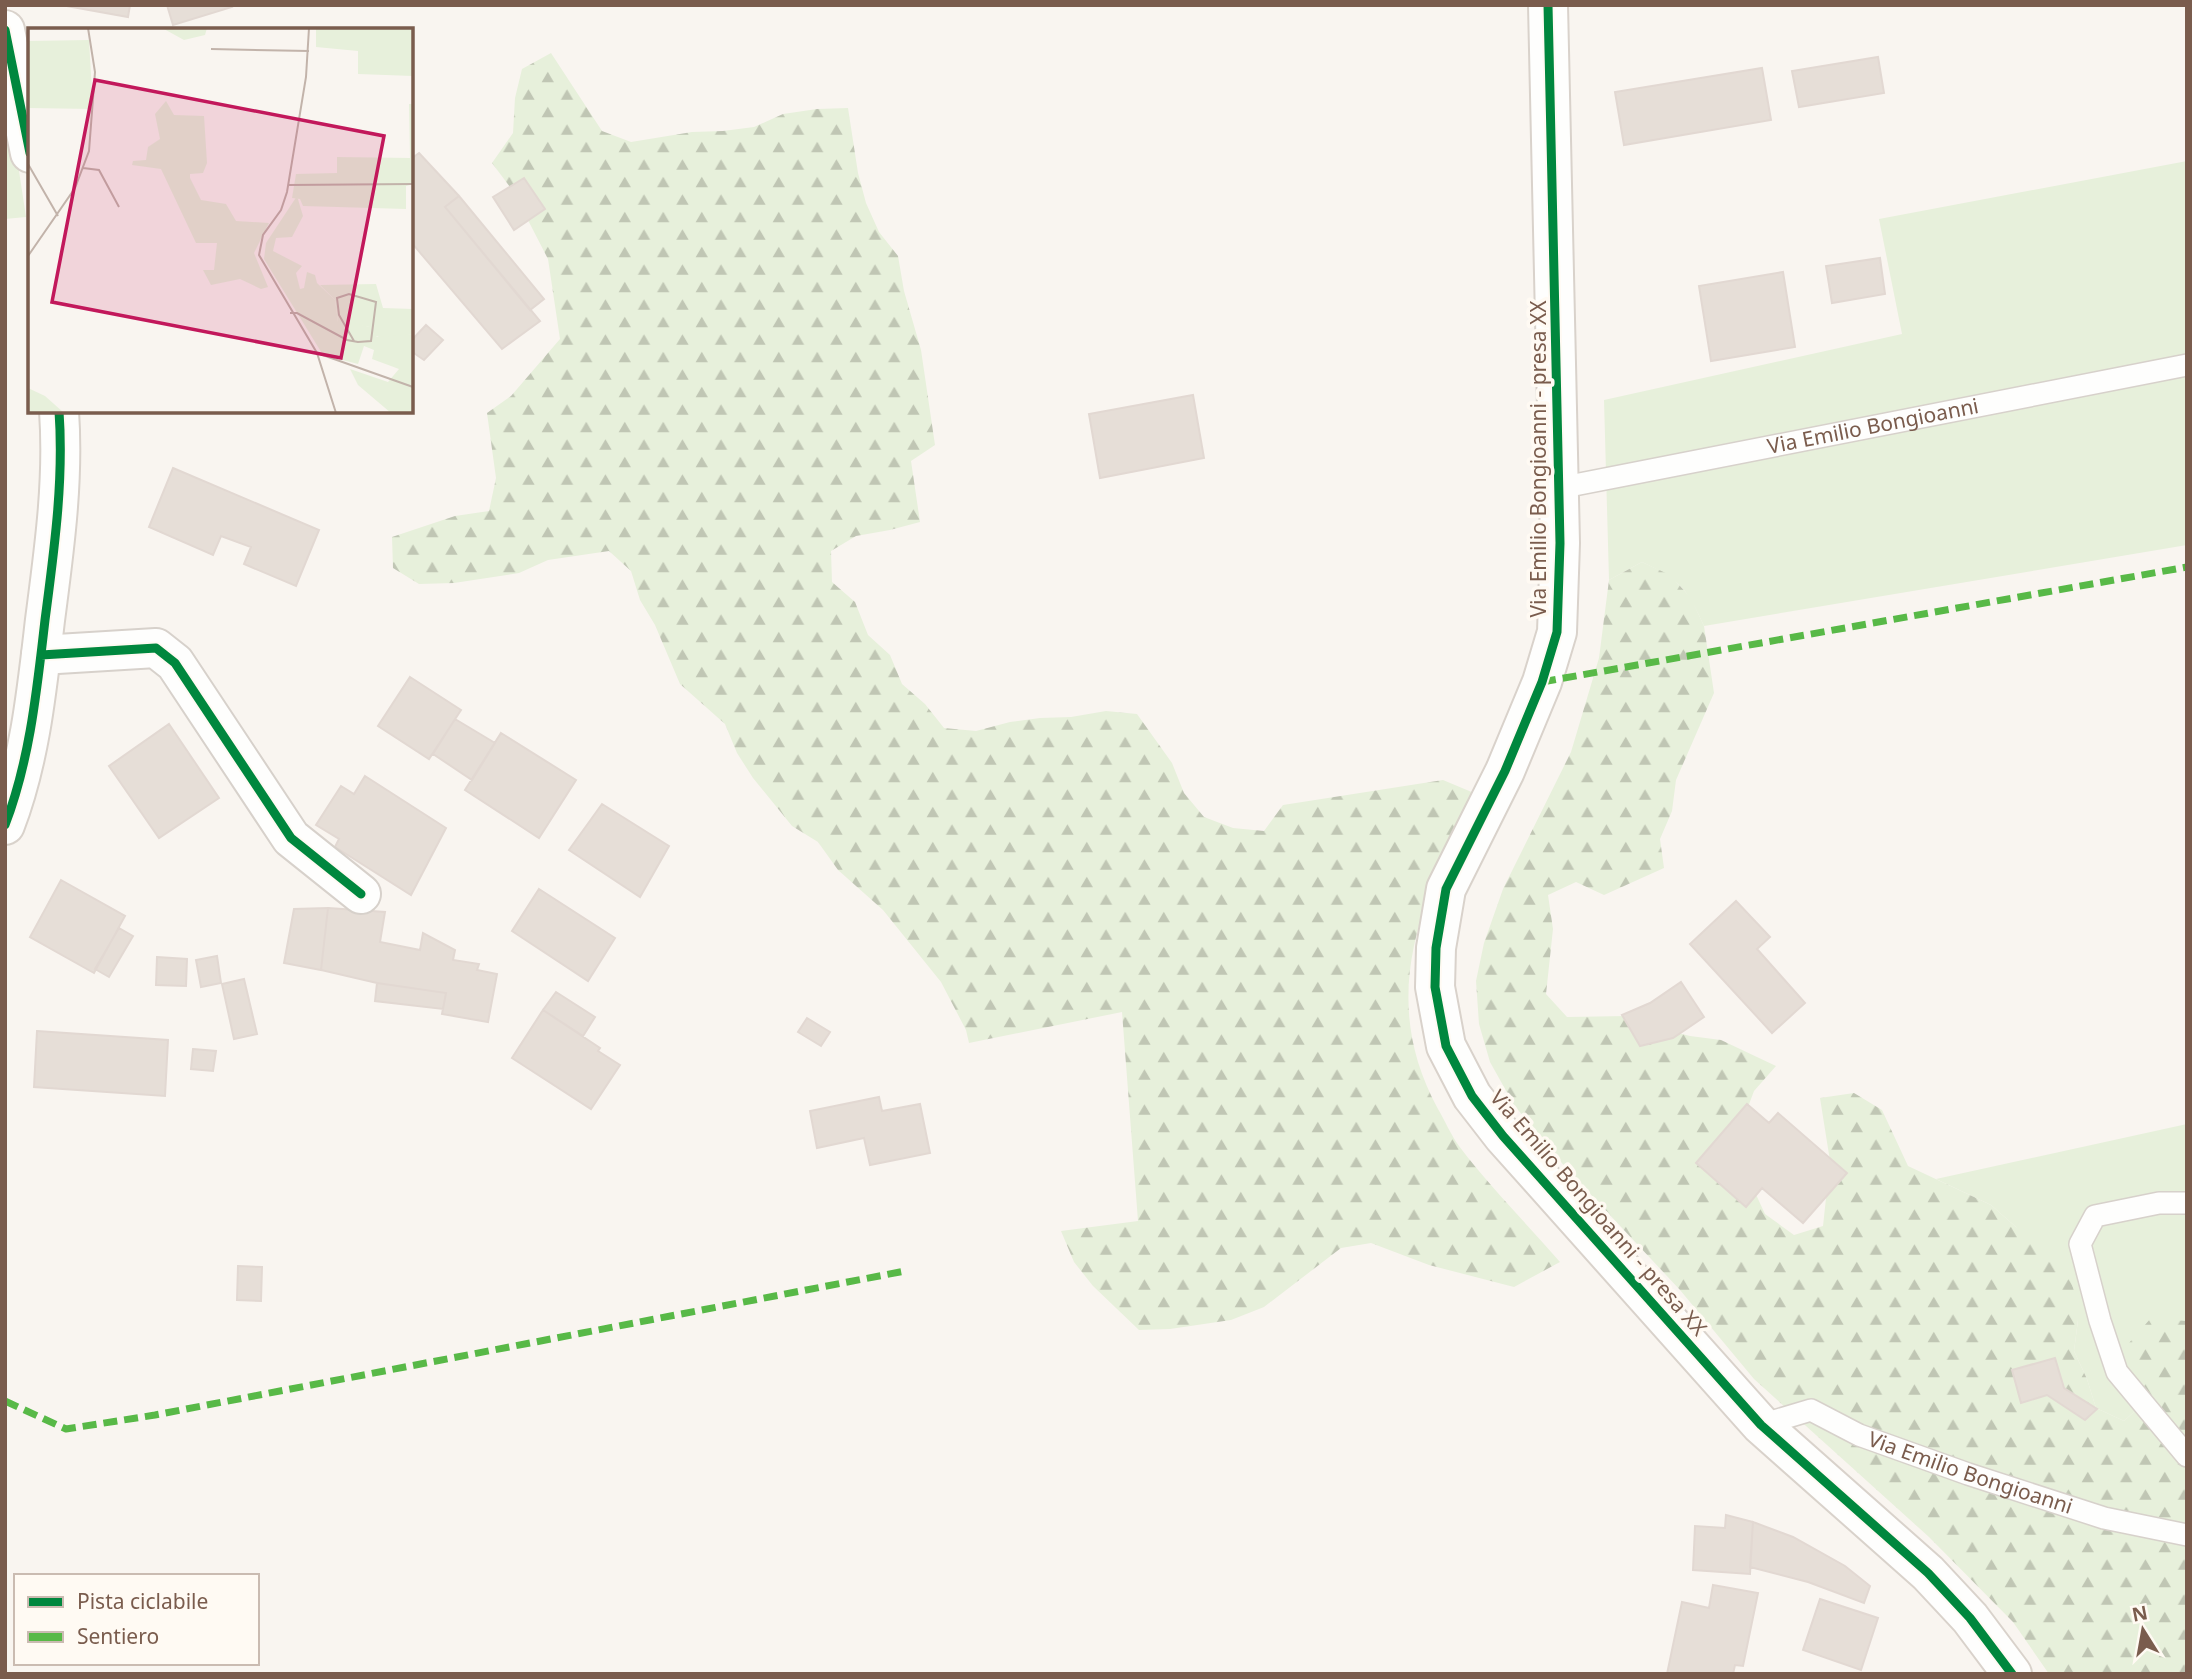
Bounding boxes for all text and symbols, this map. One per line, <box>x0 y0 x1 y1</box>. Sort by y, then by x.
inset map <box>28 28 413 413</box>
street label: Via Emilio Bongioanni - presa XX <box>1524 300 1552 618</box>
street label: Via Emilio Bongioanni <box>1765 391 1981 460</box>
street label: Via Emilio Bongioanni - presa XX <box>1484 1083 1714 1342</box>
street label: Via Emilio Bongioanni <box>1864 1424 2077 1520</box>
legend <box>14 1574 259 1665</box>
text: Pista ciclabile <box>77 1587 208 1615</box>
north arrow <box>2108 1595 2178 1665</box>
text: N <box>2130 1599 2150 1628</box>
text: Sentiero <box>77 1622 159 1650</box>

